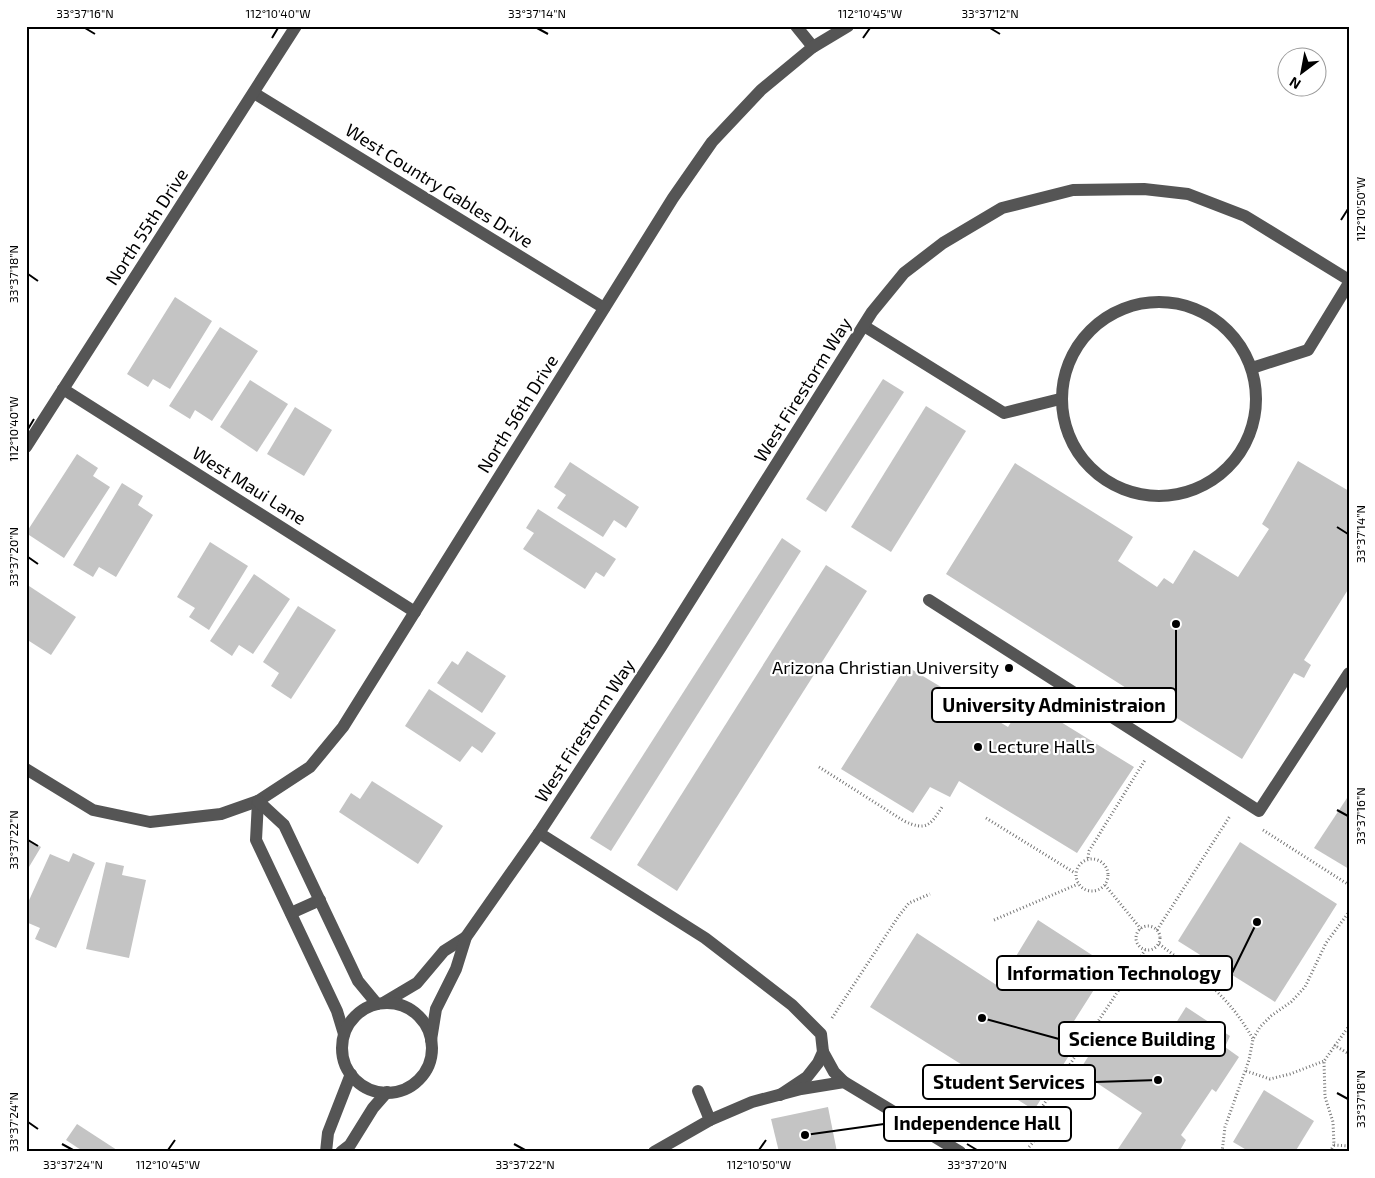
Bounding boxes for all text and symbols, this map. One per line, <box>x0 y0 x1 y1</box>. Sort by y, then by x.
text: 33°37'16"N <box>56 6 114 20</box>
text: 112°10'40"W <box>245 6 311 20</box>
text: 33°37'14"N <box>508 6 566 20</box>
text: 112°10'45"W <box>838 6 902 20</box>
text: 33°37'12"N <box>961 6 1019 20</box>
north arrow <box>1278 48 1328 98</box>
text: N <box>1286 74 1304 93</box>
street label: West Country Gables Drive <box>342 118 537 252</box>
street label: North 55th Drive <box>100 164 192 289</box>
text: 112°10'50"W <box>1353 177 1367 241</box>
text: 33°37'18"N <box>6 245 20 303</box>
street label: West Firestorm Way <box>749 313 856 466</box>
street label: North 56th Drive <box>472 350 562 477</box>
text: 112°10'40"W <box>6 396 20 462</box>
street label: West Maui Lane <box>189 441 311 529</box>
text: 33°37'14"N <box>1353 505 1367 563</box>
text: 33°37'20"N <box>6 527 20 587</box>
street label: West Firestorm Way <box>530 654 639 806</box>
place label: Arizona Christian University <box>772 656 999 678</box>
marker: Arizona Christian University <box>1003 662 1015 674</box>
callout: University Administraion <box>932 688 1176 722</box>
text: University Administraion <box>942 693 1166 717</box>
place label: Lecture Halls <box>988 735 1095 757</box>
marker: Lecture Halls <box>972 741 984 753</box>
text: 33°37'16"N <box>1353 787 1367 845</box>
text: 33°37'22"N <box>6 810 20 870</box>
callout: Information Technology <box>997 956 1232 990</box>
text: Information Technology <box>1007 961 1221 985</box>
callout: Science Building <box>1059 1022 1225 1056</box>
text: Science Building <box>1069 1027 1215 1050</box>
callout: Student Services <box>923 1065 1095 1099</box>
text: Student Services <box>933 1070 1085 1093</box>
text: 33°37'18"N <box>1353 1070 1367 1128</box>
text: 33°37'24"N <box>6 1092 20 1152</box>
callout: Independence Hall <box>884 1107 1071 1141</box>
text: Independence Hall <box>894 1111 1061 1134</box>
text: 33°37'24"N <box>43 1157 103 1171</box>
text: 112°10'45"W <box>136 1157 200 1171</box>
text: 33°37'22"N <box>495 1157 555 1171</box>
text: 112°10'50"W <box>727 1157 791 1171</box>
text: 33°37'20"N <box>947 1157 1007 1171</box>

